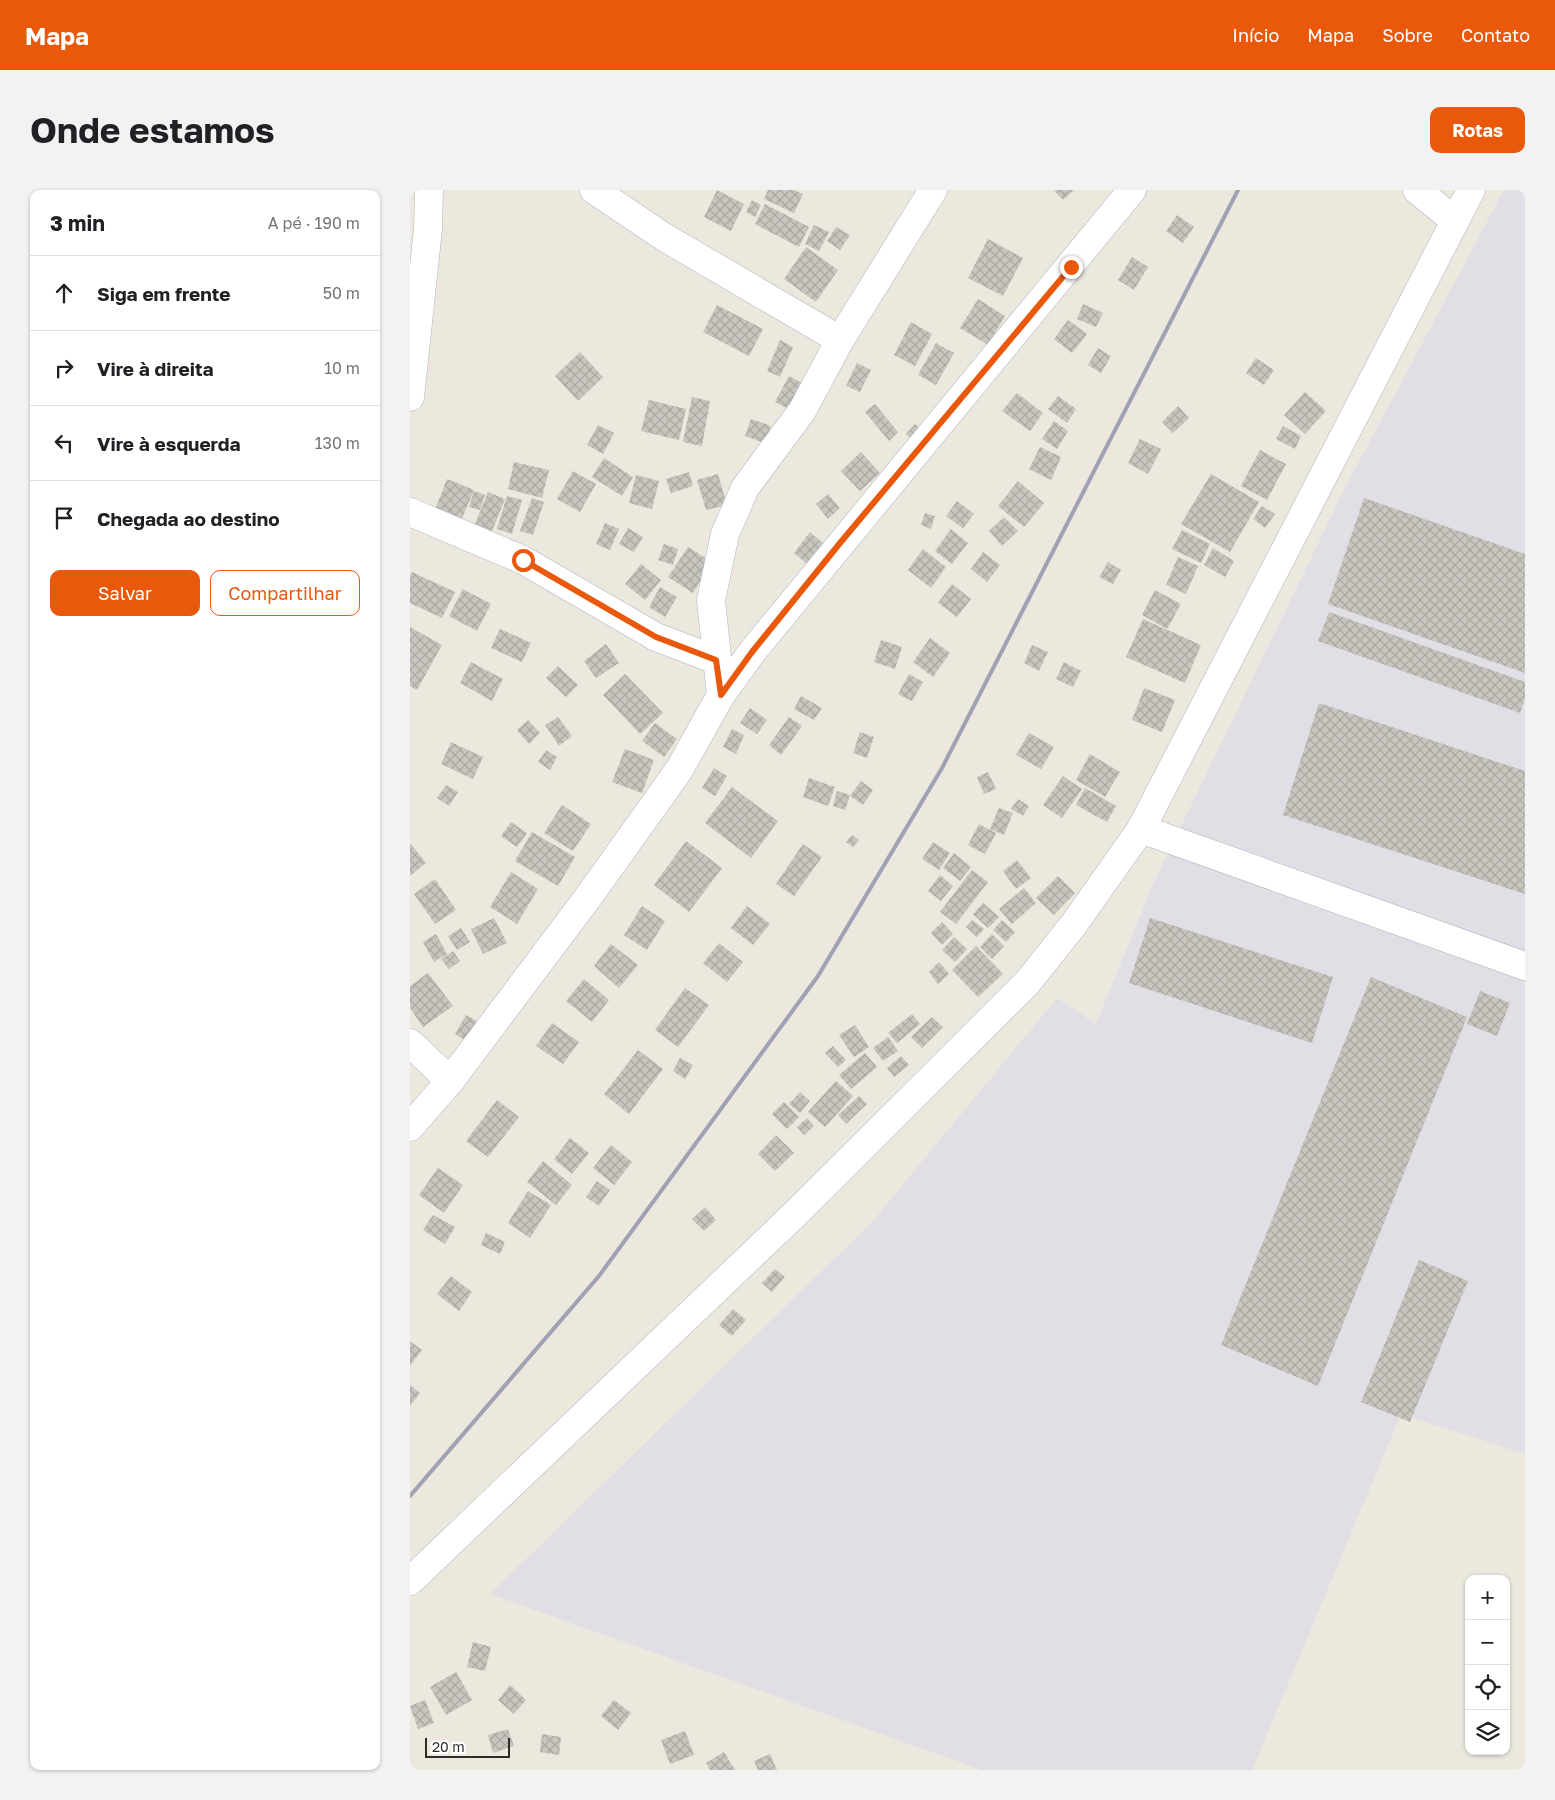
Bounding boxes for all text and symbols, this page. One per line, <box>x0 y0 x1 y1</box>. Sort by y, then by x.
text: Mapa <box>25 21 89 50</box>
text: Início <box>1232 24 1279 46</box>
text: Mapa <box>1307 24 1354 46</box>
text: Sobre <box>1382 24 1433 46</box>
text: Contato <box>1461 24 1530 46</box>
button: Rotas <box>1430 107 1525 153</box>
text: Onde estamos <box>30 109 275 151</box>
text: 3 min <box>50 210 105 236</box>
text: A pé · 190 m <box>268 213 360 233</box>
route end <box>1060 256 1083 279</box>
icon: ahead <box>50 279 78 307</box>
text: Siga em frente <box>97 282 231 305</box>
text: 50 m <box>323 283 360 303</box>
icon: right <box>50 354 78 382</box>
text: Vire à direita <box>97 357 214 380</box>
text: 10 m <box>324 358 360 378</box>
icon: left <box>50 429 78 457</box>
text: Vire à esquerda <box>97 432 240 455</box>
text: 130 m <box>315 433 360 453</box>
icon: arrive <box>50 504 78 532</box>
text: Chegada ao destino <box>97 507 280 530</box>
route start <box>512 549 535 572</box>
button: Salvar <box>50 570 200 616</box>
button: Compartilhar <box>210 570 360 616</box>
map controls <box>1465 1575 1510 1755</box>
button: + <box>1465 1575 1510 1620</box>
button: − <box>1465 1620 1510 1665</box>
button: locate <box>1465 1665 1510 1710</box>
button: layers <box>1465 1710 1510 1755</box>
scale bar <box>425 1735 510 1758</box>
text: 20 m <box>432 1738 465 1755</box>

